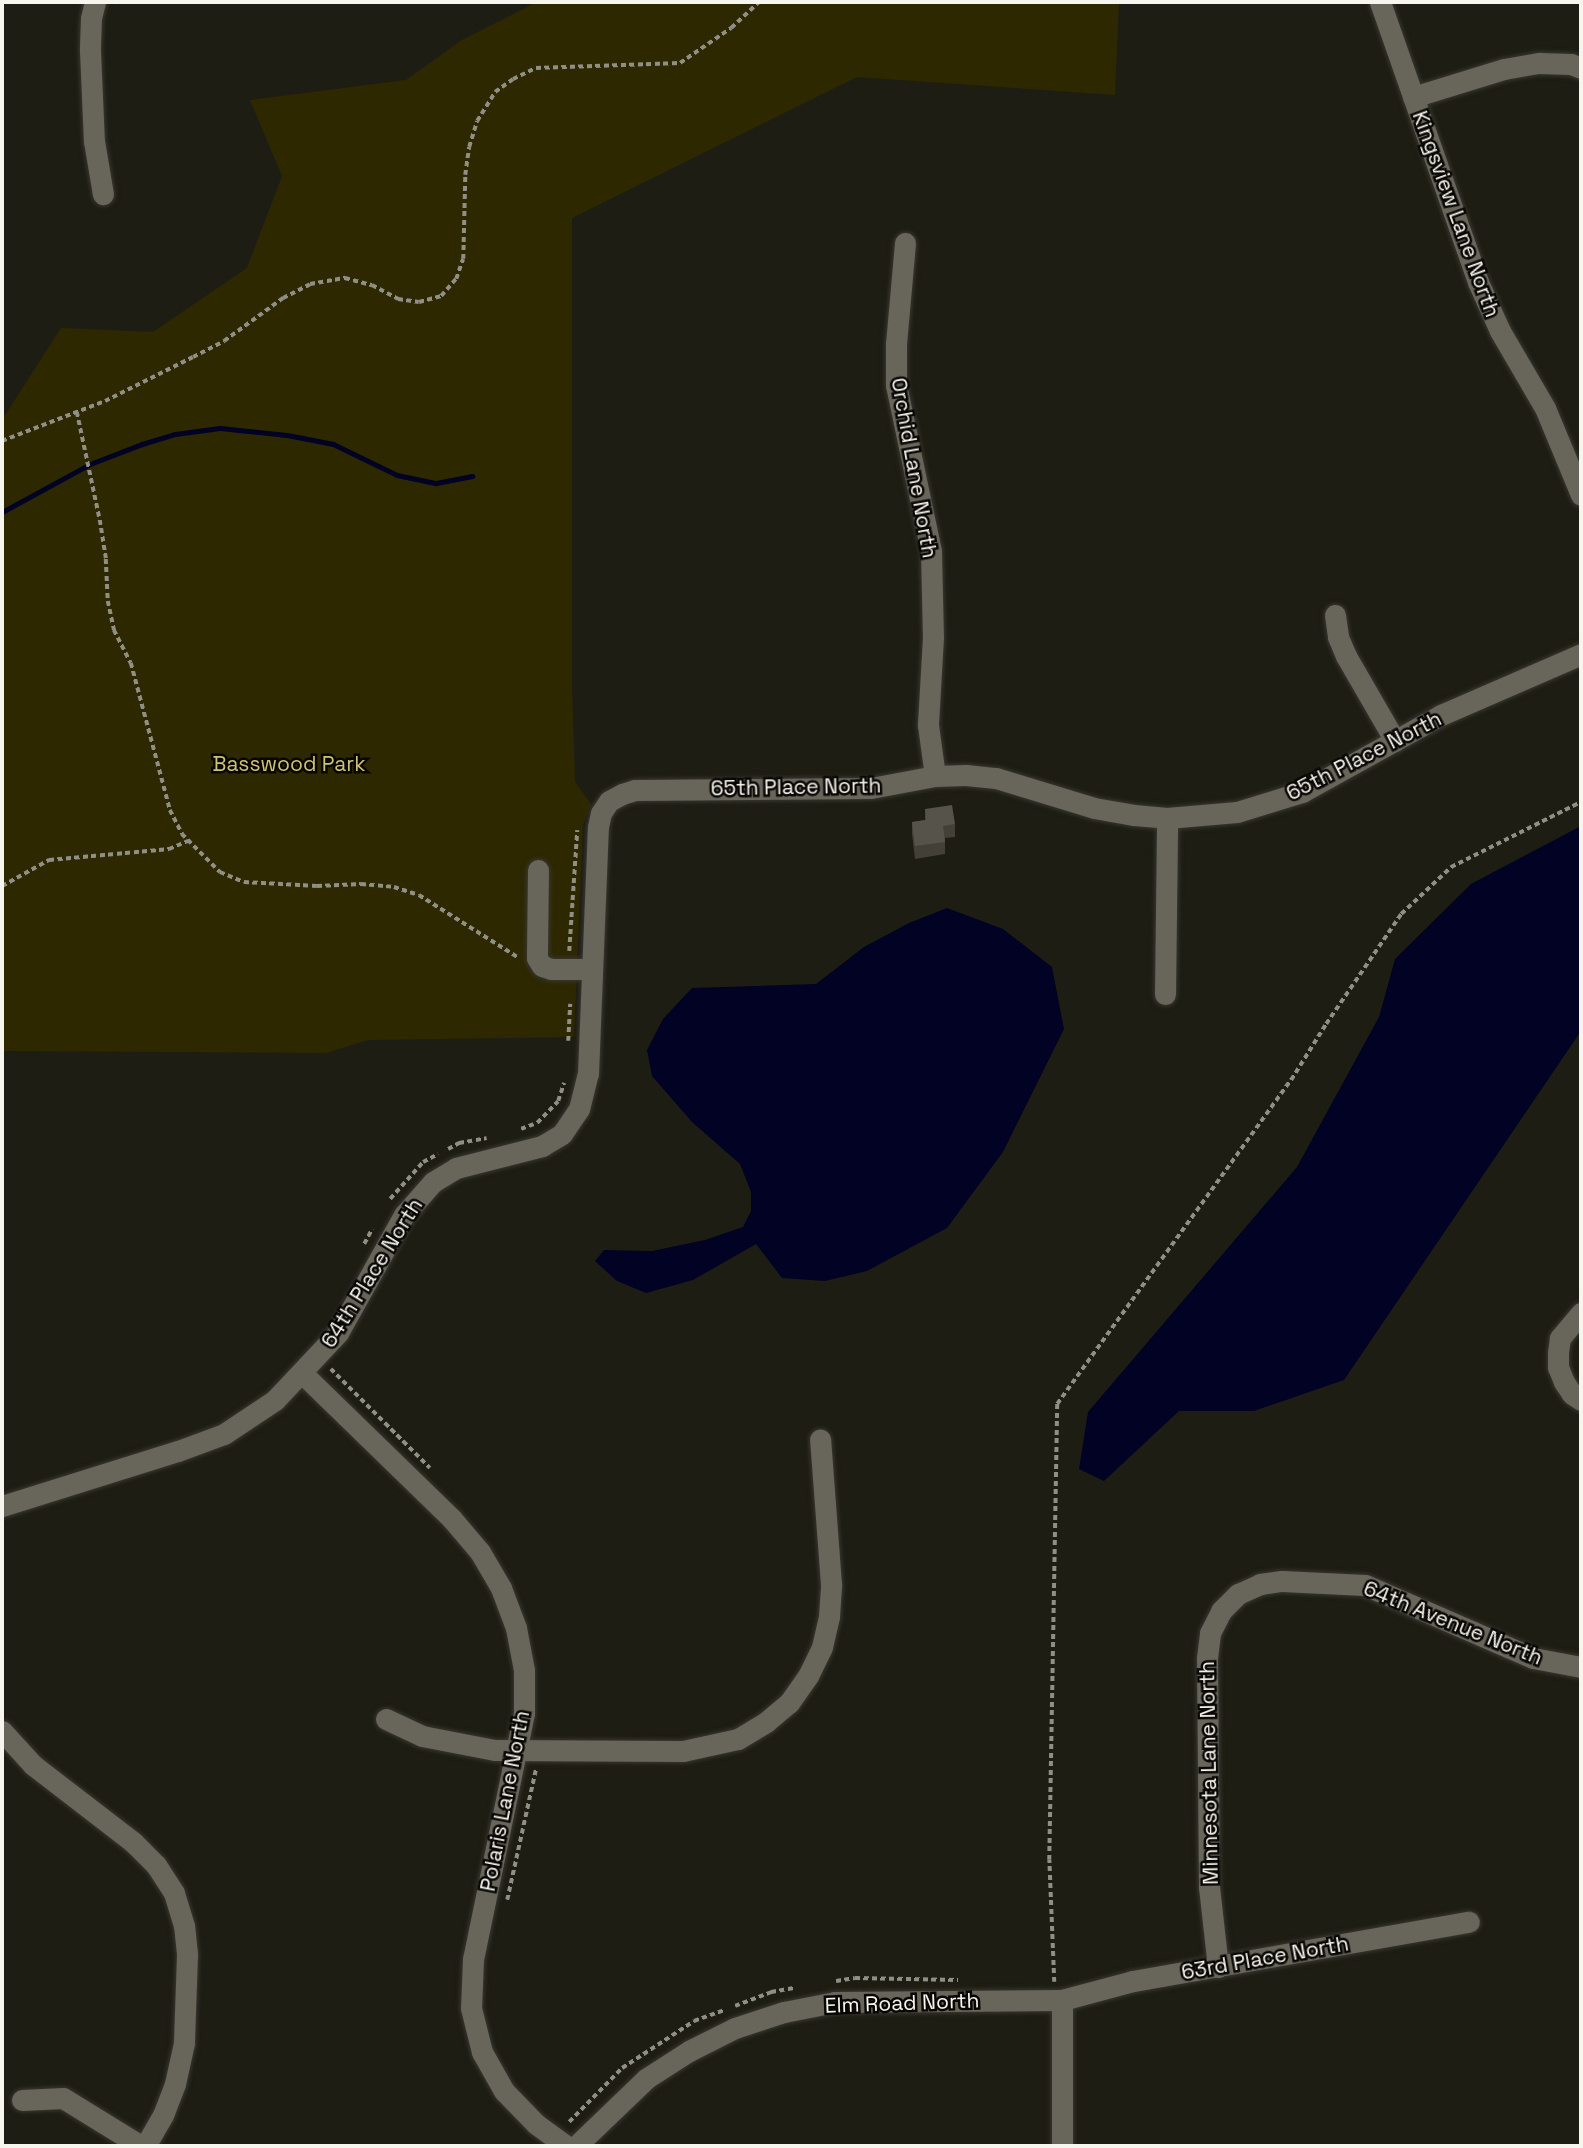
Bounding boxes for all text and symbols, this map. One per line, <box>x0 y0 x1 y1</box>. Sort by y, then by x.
street label: Kingsview Lane North <box>1407 107 1505 321</box>
street label: Orchid Lane North <box>886 376 942 560</box>
street label: 65th Place North <box>1282 706 1446 806</box>
park label: Basswood Park <box>213 751 365 777</box>
street label: 65th Place North <box>710 773 882 801</box>
street label: 64th Place North <box>316 1194 428 1352</box>
street label: 64th Avenue North <box>1360 1576 1546 1670</box>
street label: Minnesota Lane North <box>1194 1661 1224 1885</box>
street label: Polaris Lane North <box>475 1708 535 1894</box>
street label: 63rd Place North <box>1179 1931 1351 1985</box>
street label: Elm Road North <box>824 1988 980 2018</box>

